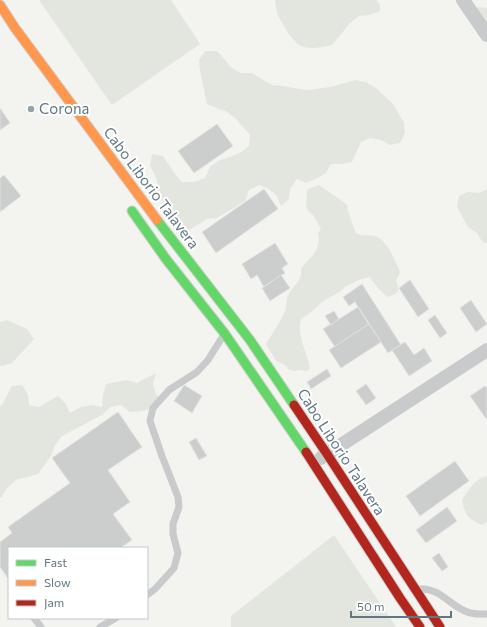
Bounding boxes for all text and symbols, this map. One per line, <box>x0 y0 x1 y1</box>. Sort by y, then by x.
place label: Corona <box>39 99 89 117</box>
marker: Corona <box>26 104 36 114</box>
street label: Cabo Liborio Talavera <box>100 123 203 252</box>
street label: Cabo Liborio Talavera <box>294 385 390 518</box>
legend <box>8 547 148 619</box>
text: Fast <box>44 555 67 569</box>
text: Slow <box>44 575 71 589</box>
scale bar <box>351 593 451 619</box>
text: Jam <box>44 595 64 610</box>
text: 50 m <box>357 599 385 613</box>

